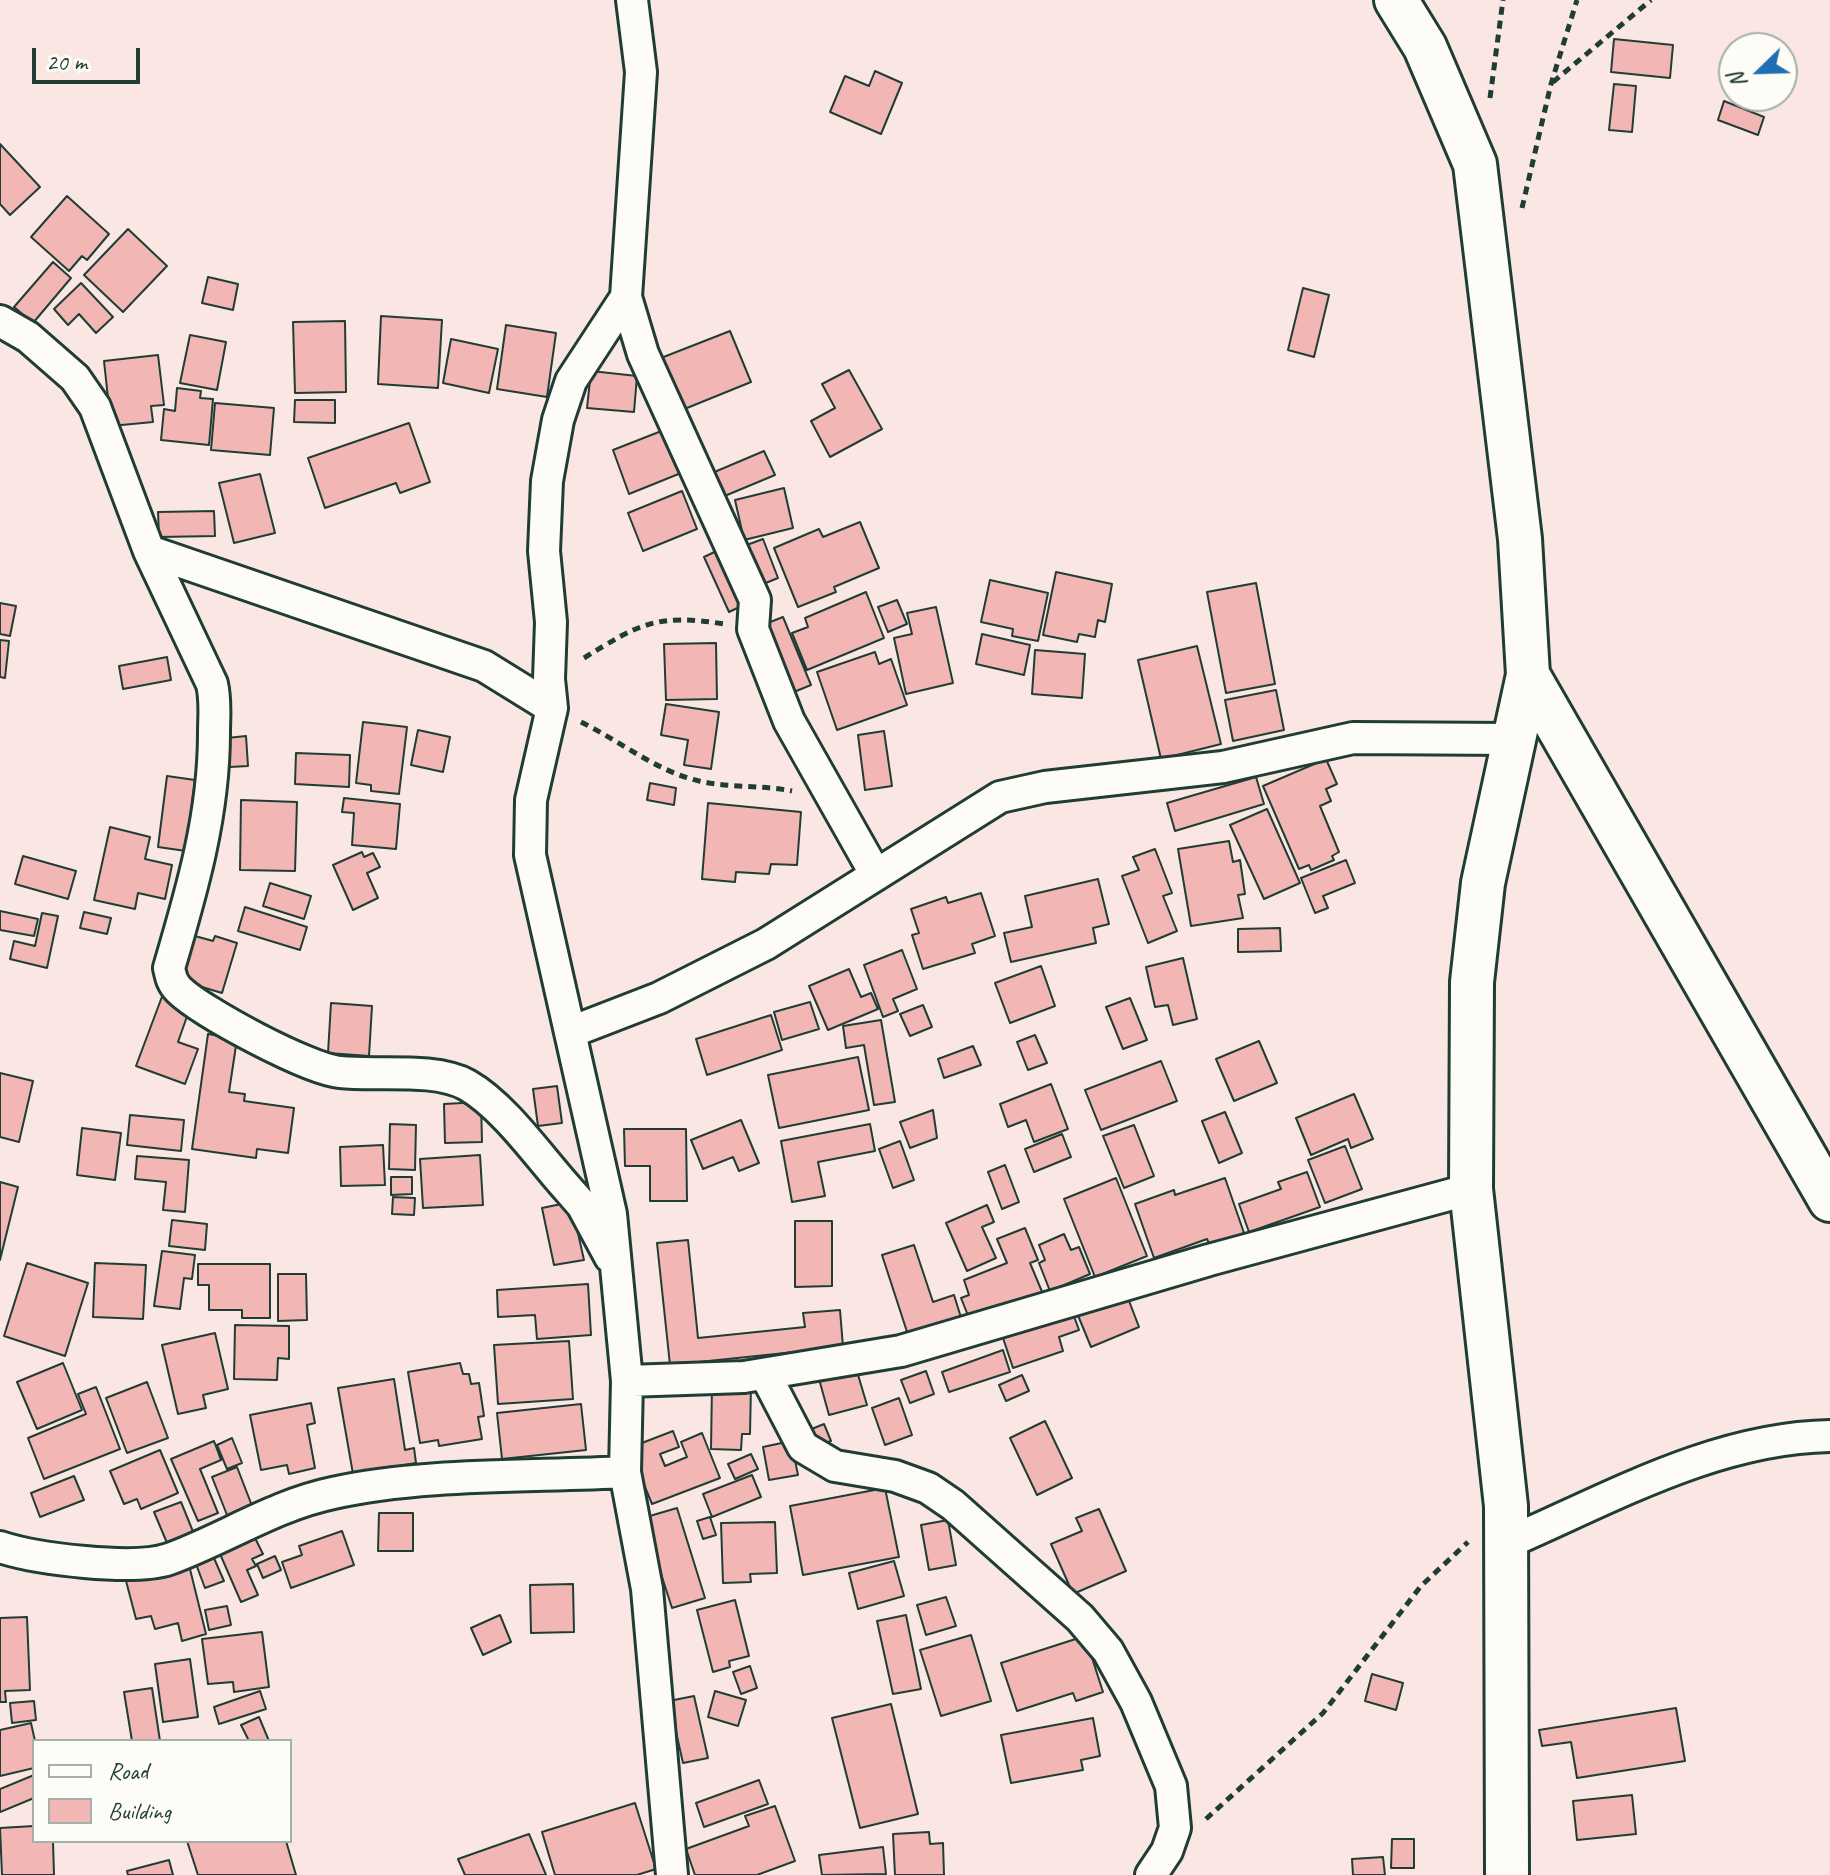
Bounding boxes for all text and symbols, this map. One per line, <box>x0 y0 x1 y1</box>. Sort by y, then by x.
scale bar <box>36 32 144 82</box>
north arrow <box>1718 32 1798 112</box>
text: 20 m <box>46 47 87 77</box>
text: N <box>1722 69 1753 92</box>
legend <box>32 1739 292 1843</box>
text: Road <box>108 1756 148 1786</box>
text: Building <box>108 1796 171 1826</box>

